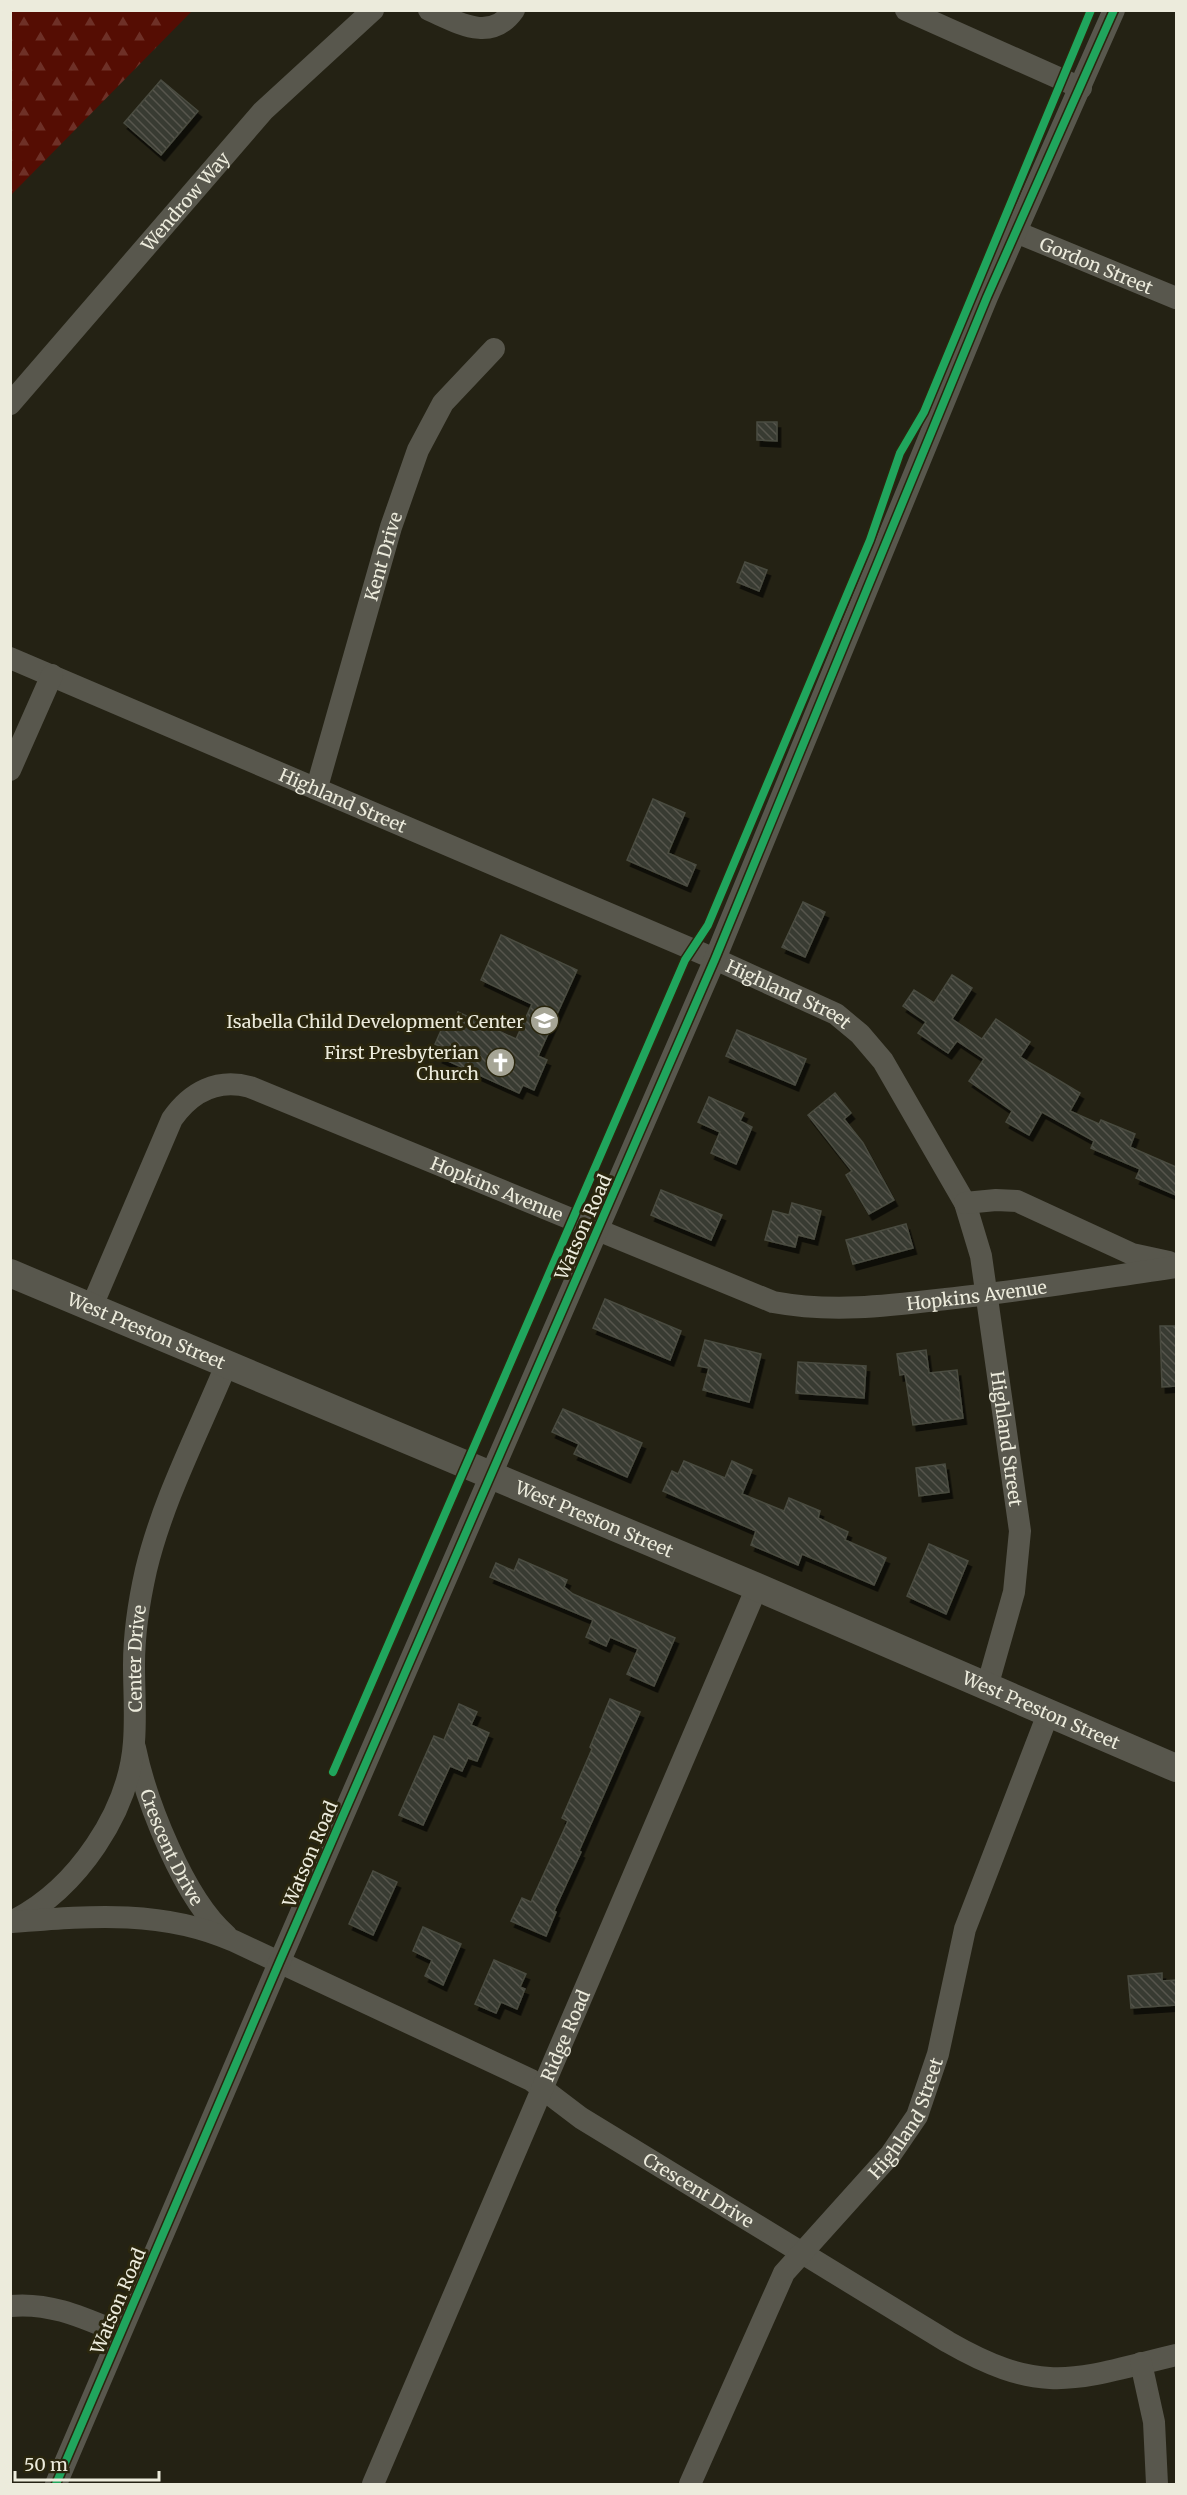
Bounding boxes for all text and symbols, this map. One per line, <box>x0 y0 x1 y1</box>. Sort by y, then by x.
street label: Wendrow Way <box>135 146 235 256</box>
street label: Gordon Street <box>1036 232 1157 299</box>
street label: Kent Drive <box>359 509 407 603</box>
street label: Highland Street <box>276 763 410 837</box>
street label: Highland Street <box>722 954 856 1034</box>
school or university icon: Isabella Child Development Center <box>529 1005 561 1037</box>
place label: Isabella Child Development Center <box>226 1010 524 1033</box>
place label: First Presbyterian Church <box>324 1041 479 1085</box>
church icon: First Presbyterian Church <box>484 1046 516 1078</box>
street label: Hopkins Avenue <box>427 1151 567 1226</box>
street label: Watson Road <box>549 1171 617 1284</box>
street label: Hopkins Avenue <box>905 1275 1048 1315</box>
street label: West Preston Street <box>63 1287 229 1374</box>
street label: Highland Street <box>986 1370 1028 1508</box>
street label: West Preston Street <box>511 1475 677 1562</box>
street label: Center Drive <box>122 1603 151 1713</box>
street label: West Preston Street <box>958 1665 1124 1754</box>
street label: Crescent Drive <box>135 1786 209 1910</box>
street label: Watson Road <box>277 1797 343 1911</box>
street label: Ridge Road <box>535 1986 595 2085</box>
street label: Highland Street <box>863 2054 948 2183</box>
street label: Crescent Drive <box>639 2147 758 2232</box>
street label: Watson Road <box>85 2244 151 2358</box>
scale bar <box>15 2444 159 2482</box>
text: 50 m <box>24 2453 68 2476</box>

